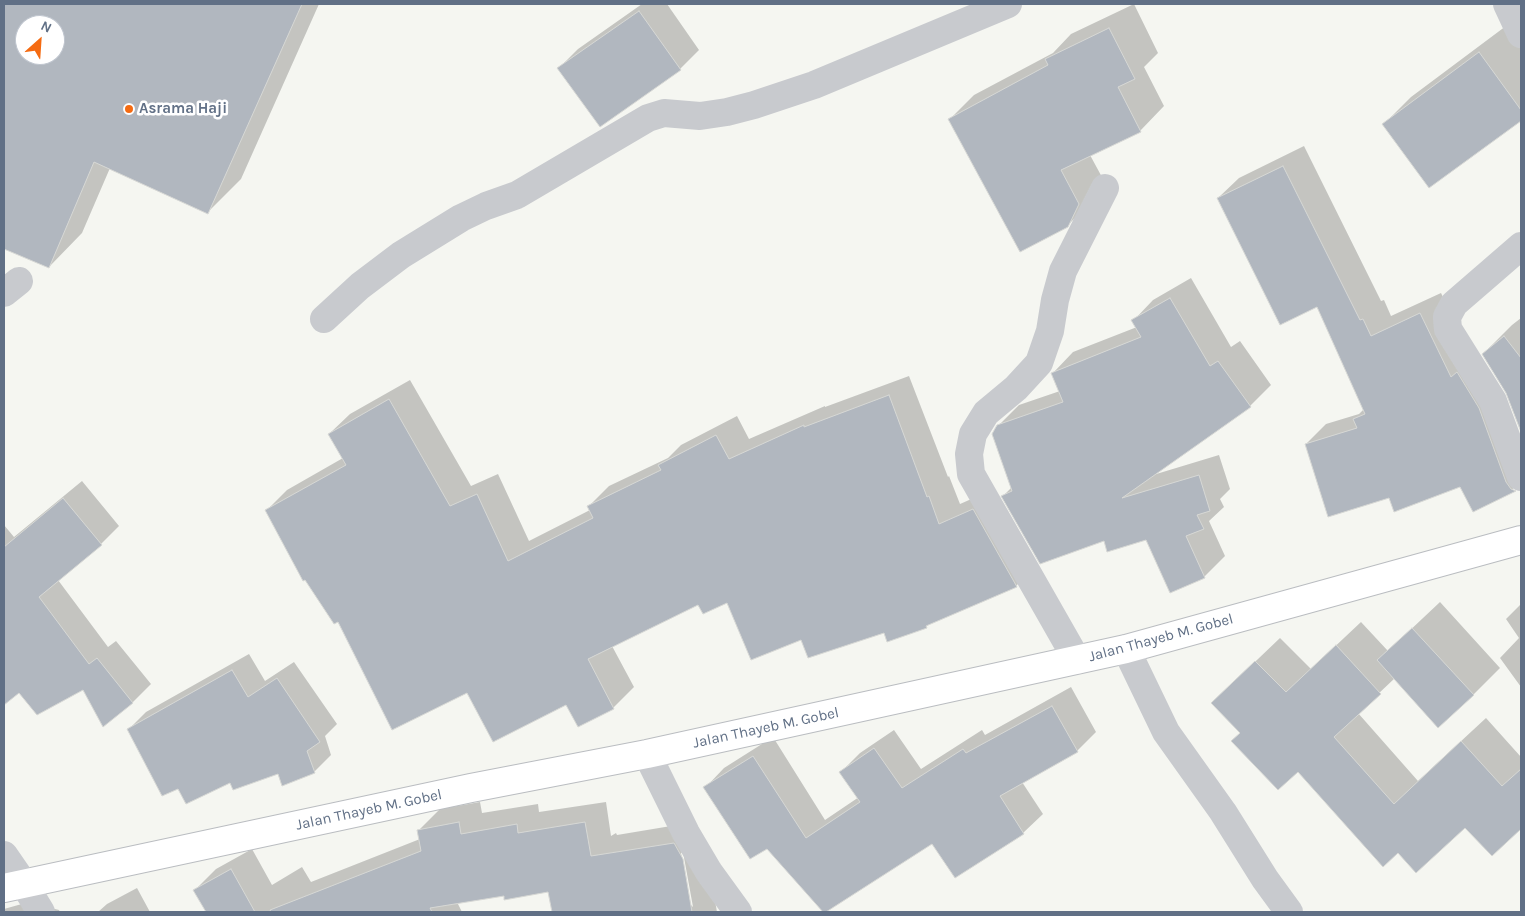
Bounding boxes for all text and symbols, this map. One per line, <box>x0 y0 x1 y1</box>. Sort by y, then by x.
north arrow <box>15 15 65 65</box>
text: N <box>38 17 55 37</box>
place label: Asrama Haji <box>139 100 227 118</box>
marker: Asrama Haji <box>123 103 135 115</box>
street label: Jalan Thayeb M. Gobel <box>1087 610 1235 666</box>
street label: Jalan Thayeb M. Gobel <box>691 704 841 752</box>
street label: Jalan Thayeb M. Gobel <box>294 786 444 834</box>

